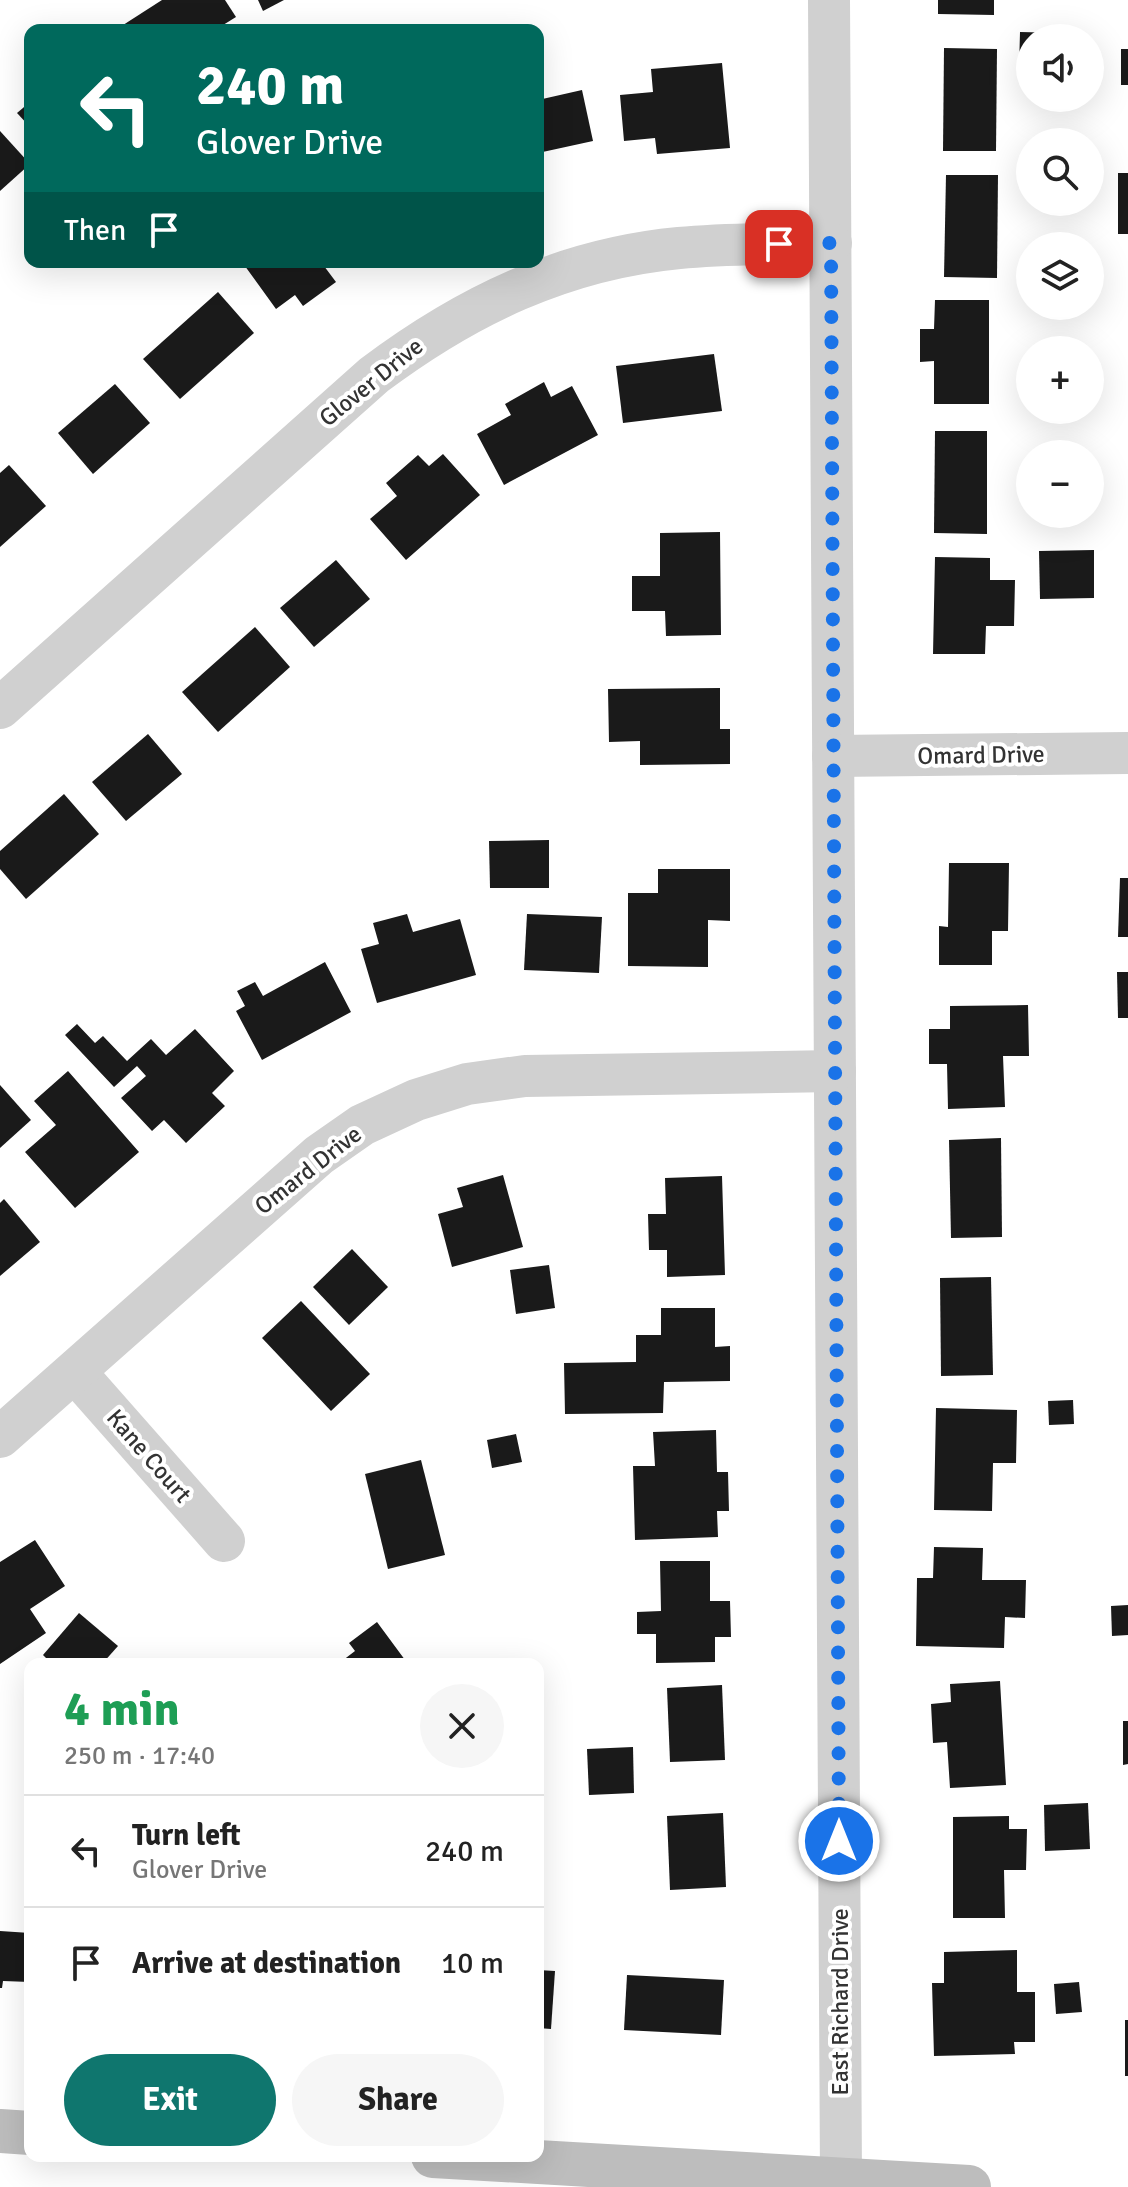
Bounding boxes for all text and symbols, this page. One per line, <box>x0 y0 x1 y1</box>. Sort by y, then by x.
map controls <box>1016 24 1104 528</box>
button: sound <box>1016 24 1104 112</box>
text: 240 m <box>196 51 344 120</box>
icon: left <box>64 56 168 160</box>
text: Glover Drive <box>196 120 383 165</box>
button: search <box>1016 128 1104 216</box>
icon: arrive <box>142 208 186 252</box>
pin <box>745 210 813 278</box>
text: Then <box>64 212 126 249</box>
icon: arrive <box>757 222 801 266</box>
button: layers <box>1016 232 1104 320</box>
street label: Glover Drive <box>313 331 429 433</box>
button: + <box>1016 336 1104 424</box>
button: − <box>1016 440 1104 528</box>
street label: Omard Drive <box>917 739 1045 771</box>
street label: Omard Drive <box>249 1119 367 1221</box>
street label: Kane Court <box>100 1403 198 1509</box>
text: 4 min <box>64 1680 180 1739</box>
button: close <box>420 1684 504 1768</box>
text: 250 m · 17:40 <box>64 1740 215 1772</box>
position arrow <box>797 1799 881 1883</box>
text: Turn left <box>132 1817 241 1854</box>
icon: left <box>64 1829 108 1873</box>
text: 240 m <box>425 1833 504 1870</box>
text: Glover Drive <box>132 1854 267 1886</box>
street label: East Richard Drive <box>825 1908 855 2096</box>
icon: arrive <box>64 1941 108 1985</box>
text: Arrive at destination <box>132 1945 401 1982</box>
text: 10 m <box>441 1945 504 1982</box>
button: Exit <box>64 2054 276 2146</box>
button: Share <box>292 2054 504 2146</box>

